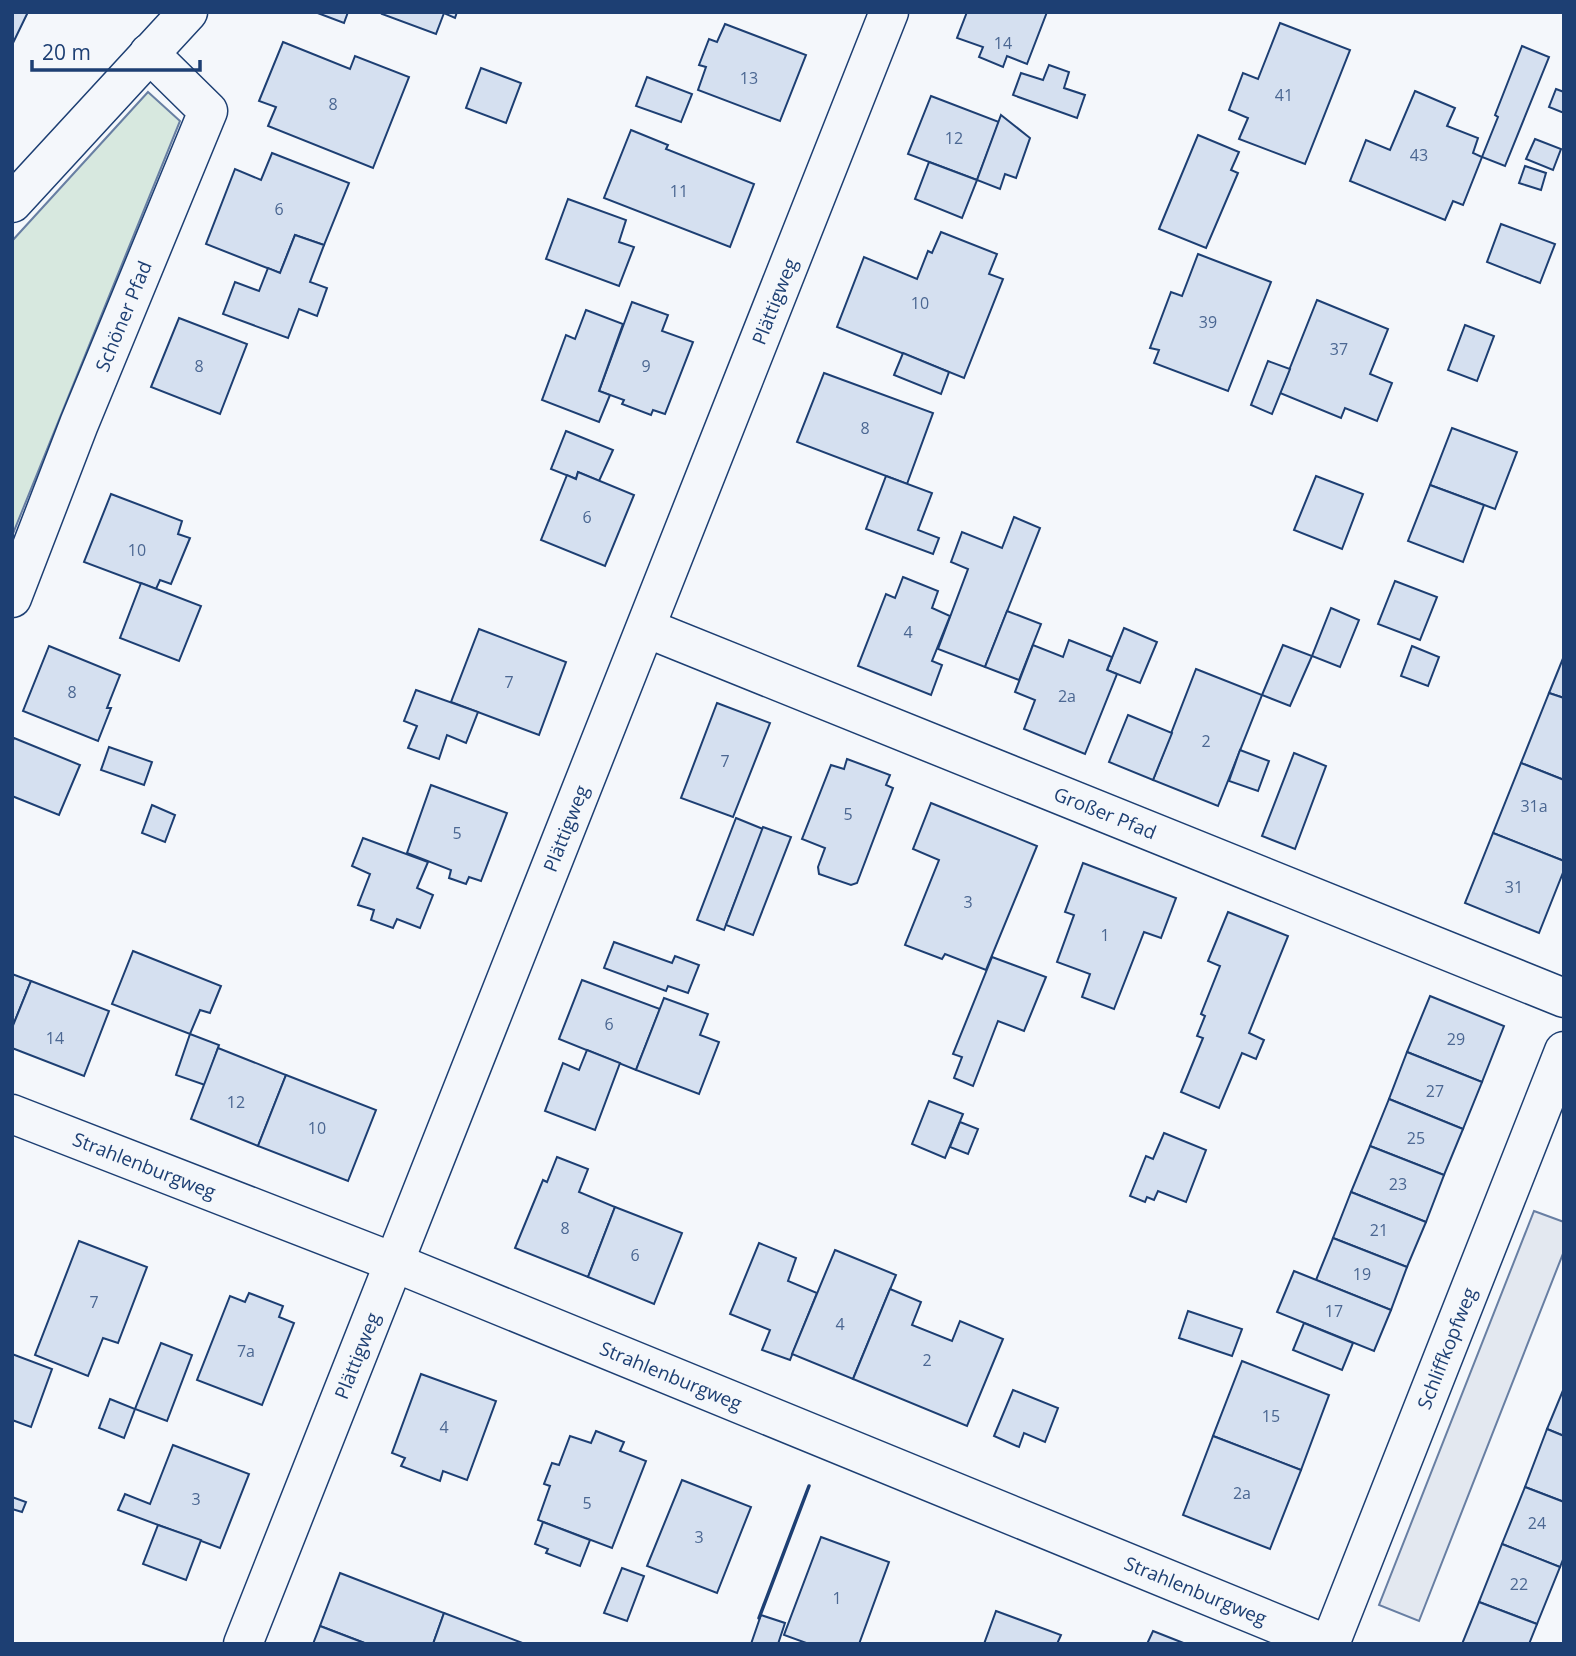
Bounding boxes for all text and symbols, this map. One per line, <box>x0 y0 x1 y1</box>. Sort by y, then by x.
scale bar <box>32 28 200 72</box>
house number: 14 <box>994 32 1012 54</box>
text: 20 m <box>42 38 91 66</box>
house number: 13 <box>740 67 758 89</box>
house number: 41 <box>1275 84 1293 106</box>
house number: 8 <box>328 93 338 115</box>
house number: 12 <box>945 127 963 149</box>
house number: 43 <box>1410 144 1428 166</box>
house number: 11 <box>670 180 688 202</box>
house number: 6 <box>274 198 284 220</box>
street label: Plättigweg <box>746 254 803 349</box>
street label: Schöner Pfad <box>89 257 158 376</box>
house number: 10 <box>911 292 929 314</box>
house number: 39 <box>1199 311 1217 333</box>
house number: 37 <box>1330 338 1348 360</box>
house number: 8 <box>194 355 204 377</box>
house number: 9 <box>641 355 651 377</box>
house number: 8 <box>860 417 870 439</box>
house number: 6 <box>582 506 592 528</box>
house number: 10 <box>128 539 146 561</box>
house number: 4 <box>903 621 913 643</box>
house number: 7 <box>504 671 514 693</box>
house number: 8 <box>67 681 77 703</box>
house number: 2a <box>1058 685 1076 707</box>
house number: 2 <box>1201 730 1211 752</box>
house number: 7 <box>720 750 730 772</box>
street label: Plättigweg <box>537 781 595 876</box>
street label: Großer Pfad <box>1050 781 1160 845</box>
house number: 31a <box>1520 795 1548 817</box>
house number: 5 <box>843 803 853 825</box>
house number: 5 <box>452 822 462 844</box>
house number: 31 <box>1505 876 1523 898</box>
house number: 3 <box>963 891 973 913</box>
house number: 1 <box>1100 924 1110 946</box>
house number: 6 <box>604 1013 614 1035</box>
house number: 14 <box>46 1027 64 1049</box>
house number: 29 <box>1447 1028 1465 1050</box>
house number: 27 <box>1426 1080 1444 1102</box>
house number: 12 <box>227 1091 245 1113</box>
house number: 10 <box>308 1117 326 1139</box>
street label: Strahlenburgweg <box>69 1126 220 1205</box>
house number: 25 <box>1407 1127 1425 1149</box>
house number: 23 <box>1389 1173 1407 1195</box>
house number: 8 <box>560 1217 570 1239</box>
house number: 21 <box>1370 1219 1388 1241</box>
house number: 6 <box>630 1244 640 1266</box>
house number: 19 <box>1353 1263 1371 1285</box>
street label: Schliffkopfweg <box>1411 1284 1482 1413</box>
house number: 7 <box>89 1291 99 1313</box>
house number: 17 <box>1325 1300 1343 1322</box>
street label: Plättigweg <box>328 1309 386 1403</box>
house number: 4 <box>835 1313 845 1335</box>
street label: Strahlenburgweg <box>596 1335 746 1416</box>
house number: 7a <box>237 1340 255 1362</box>
house number: 2 <box>922 1349 932 1371</box>
house number: 15 <box>1262 1405 1280 1427</box>
house number: 4 <box>439 1416 449 1438</box>
house number: 2a <box>1233 1482 1251 1504</box>
house number: 3 <box>191 1488 201 1510</box>
house number: 5 <box>582 1492 592 1514</box>
house number: 24 <box>1528 1512 1546 1534</box>
house number: 3 <box>694 1526 704 1548</box>
street label: Strahlenburgweg <box>1121 1550 1271 1631</box>
house number: 22 <box>1510 1573 1528 1595</box>
house number: 1 <box>832 1587 842 1609</box>

